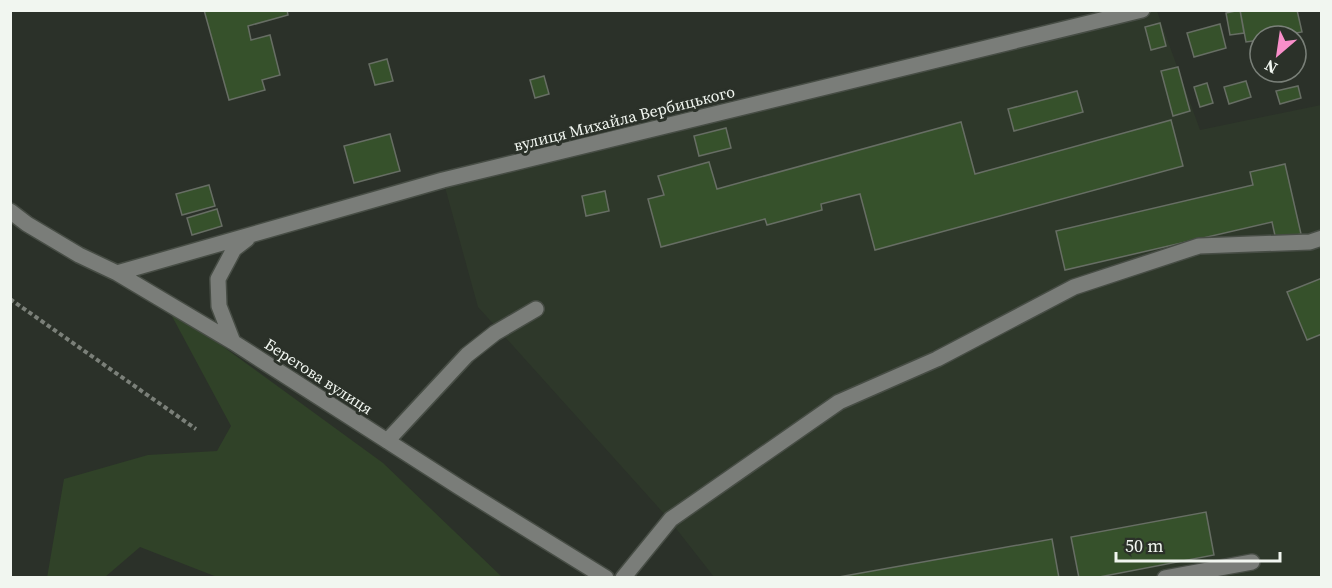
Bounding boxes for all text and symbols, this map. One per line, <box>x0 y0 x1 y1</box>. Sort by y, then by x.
north arrow <box>1248 24 1308 84</box>
text: N <box>1260 55 1281 80</box>
street label: вулиця Михайла Вербицького <box>511 80 737 156</box>
street label: Берегова вулиця <box>261 333 377 419</box>
scale bar <box>1116 525 1280 563</box>
text: 50 m <box>1125 533 1163 558</box>

